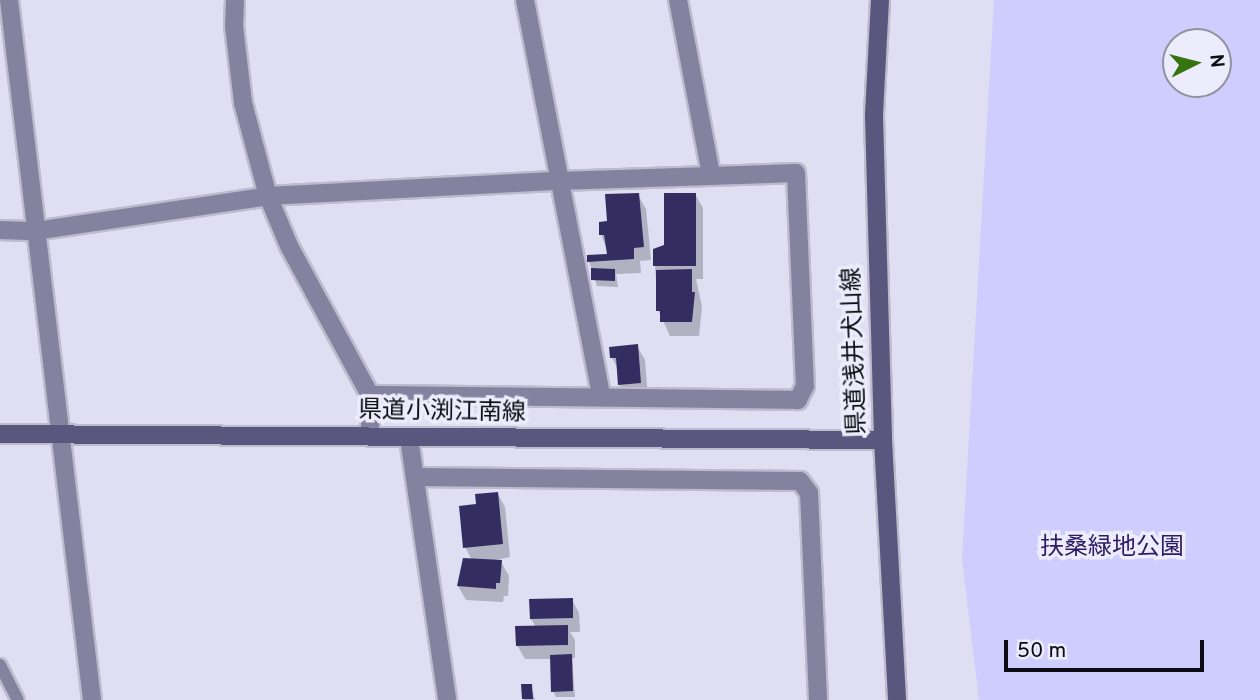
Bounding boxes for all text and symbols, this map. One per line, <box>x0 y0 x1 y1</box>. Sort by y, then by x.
north arrow <box>1162 28 1232 98</box>
text: N <box>1203 53 1229 69</box>
street label: 県道浅井犬山線 <box>839 267 873 435</box>
street label: 県道小渕江南線 <box>358 397 526 429</box>
park label: 扶桑緑地公園 <box>1040 535 1184 563</box>
scale bar <box>1008 626 1208 670</box>
text: 50 m <box>1017 638 1066 665</box>

